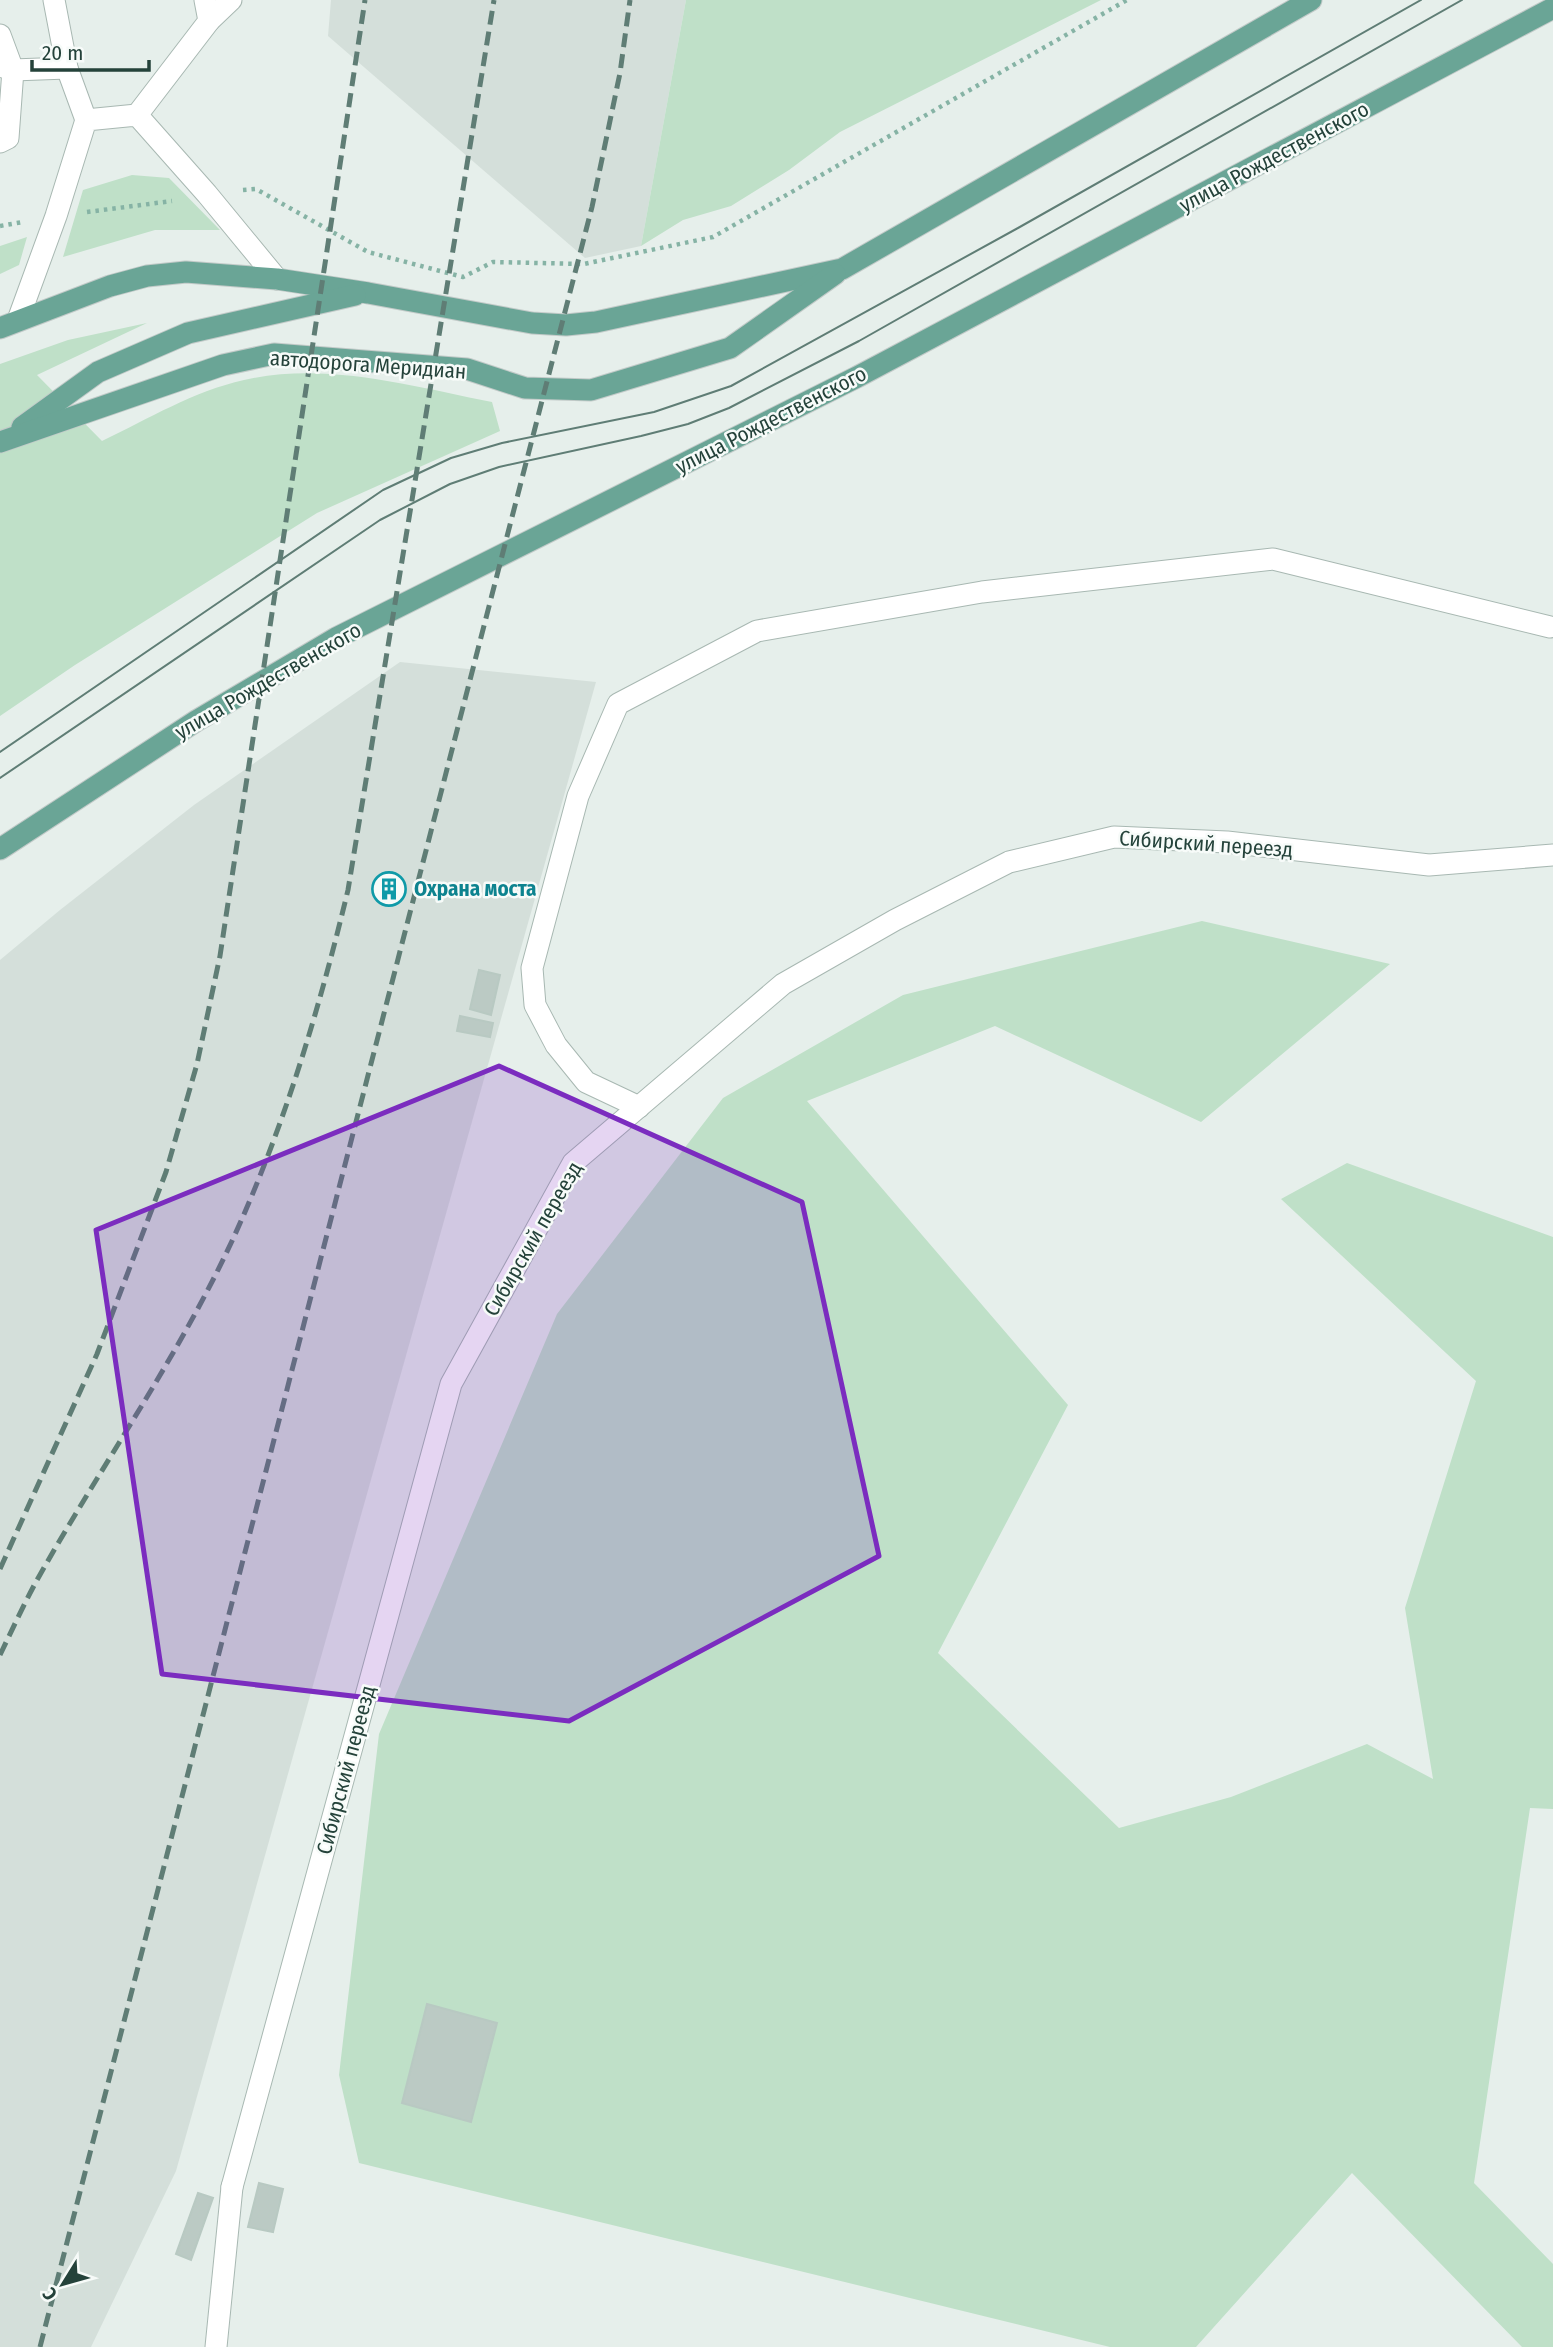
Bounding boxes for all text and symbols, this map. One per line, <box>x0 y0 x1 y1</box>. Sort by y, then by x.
scale bar <box>32 28 149 72</box>
text: 20 m <box>42 40 83 66</box>
street label: улица Рождественского <box>1175 96 1373 218</box>
street label: автодорога Меридиан <box>269 345 467 385</box>
street label: улица Рождественского <box>671 361 871 479</box>
street label: улица Рождественского <box>170 617 366 745</box>
street label: Сибирский переезд <box>1118 825 1294 863</box>
building icon: Охрана моста <box>370 870 408 908</box>
place label: Охрана моста <box>414 876 537 902</box>
street label: Сибирский переезд <box>478 1157 588 1321</box>
street label: Сибирский переезд <box>311 1683 381 1857</box>
north arrow <box>28 2249 98 2319</box>
text: С <box>38 2283 62 2305</box>

